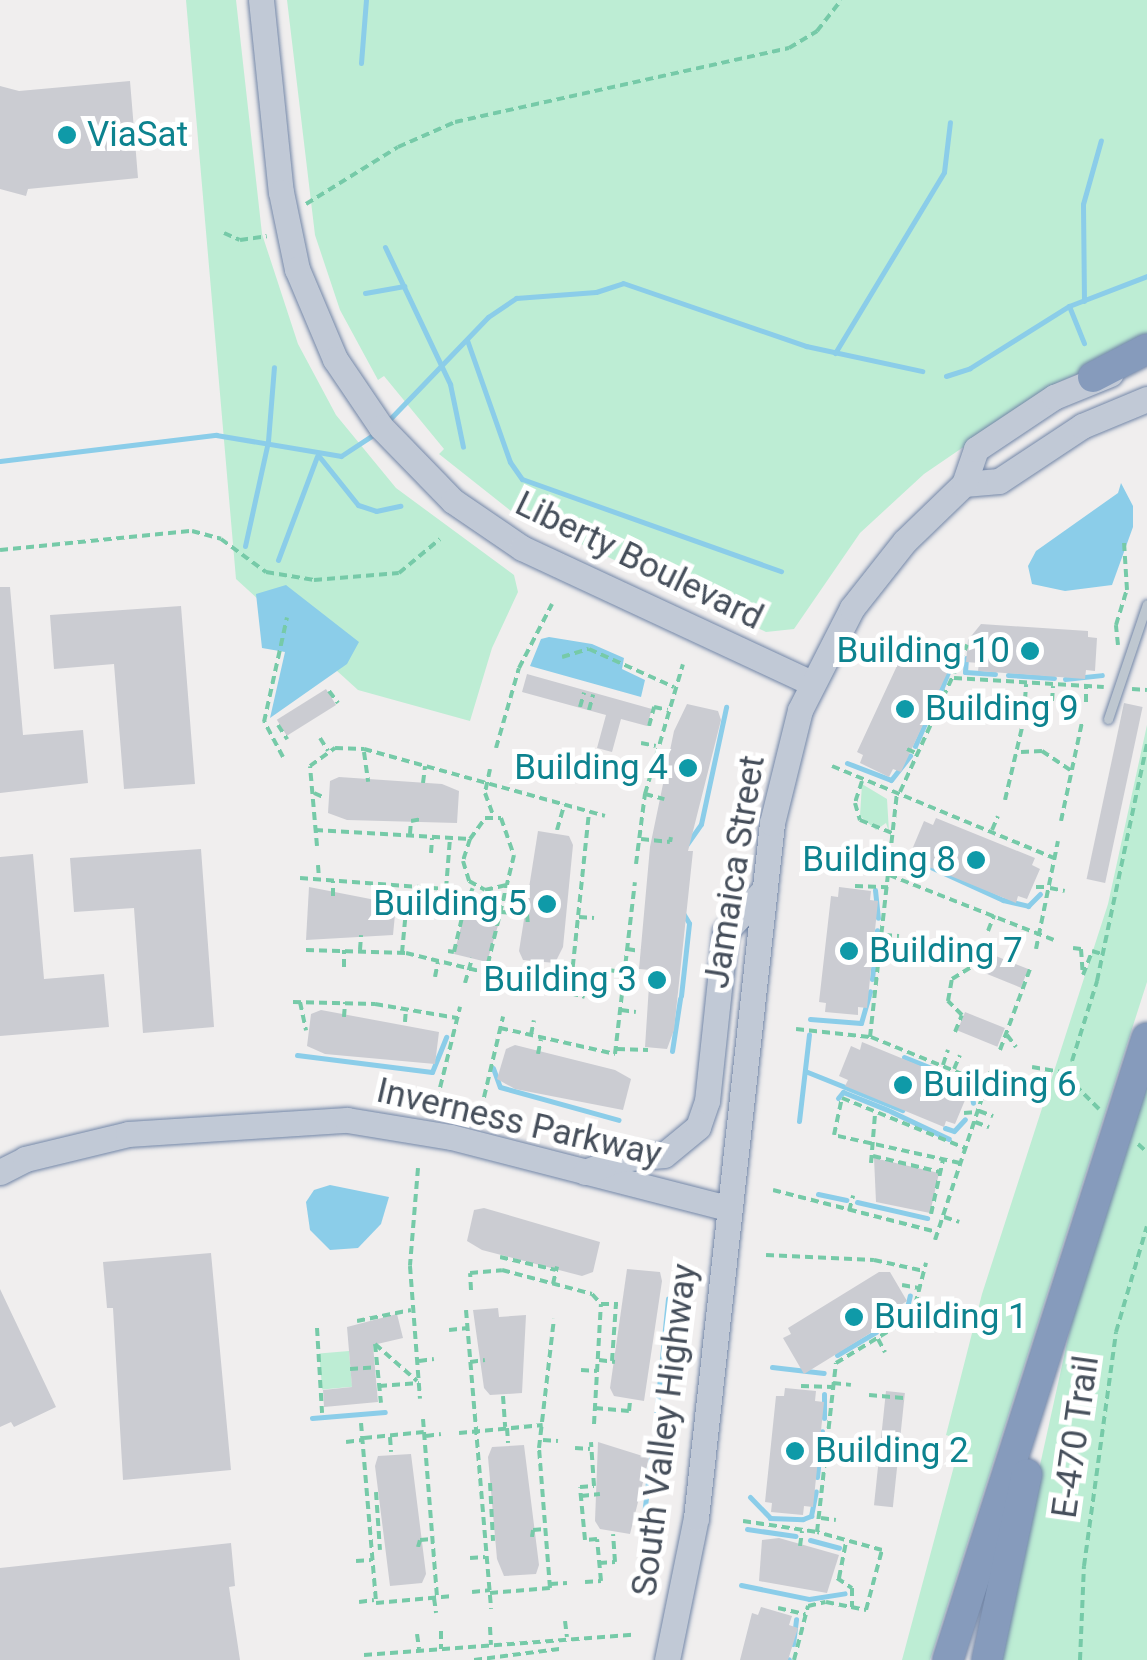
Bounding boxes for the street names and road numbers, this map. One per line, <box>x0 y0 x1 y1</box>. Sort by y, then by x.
street label: Liberty Boulevard <box>509 483 769 639</box>
street label: Jamaica Street <box>696 753 774 991</box>
street label: Inverness Parkway <box>373 1070 665 1176</box>
street label: South Valley Highway <box>624 1261 706 1599</box>
street label: E-470 Trail <box>1044 1353 1108 1521</box>

